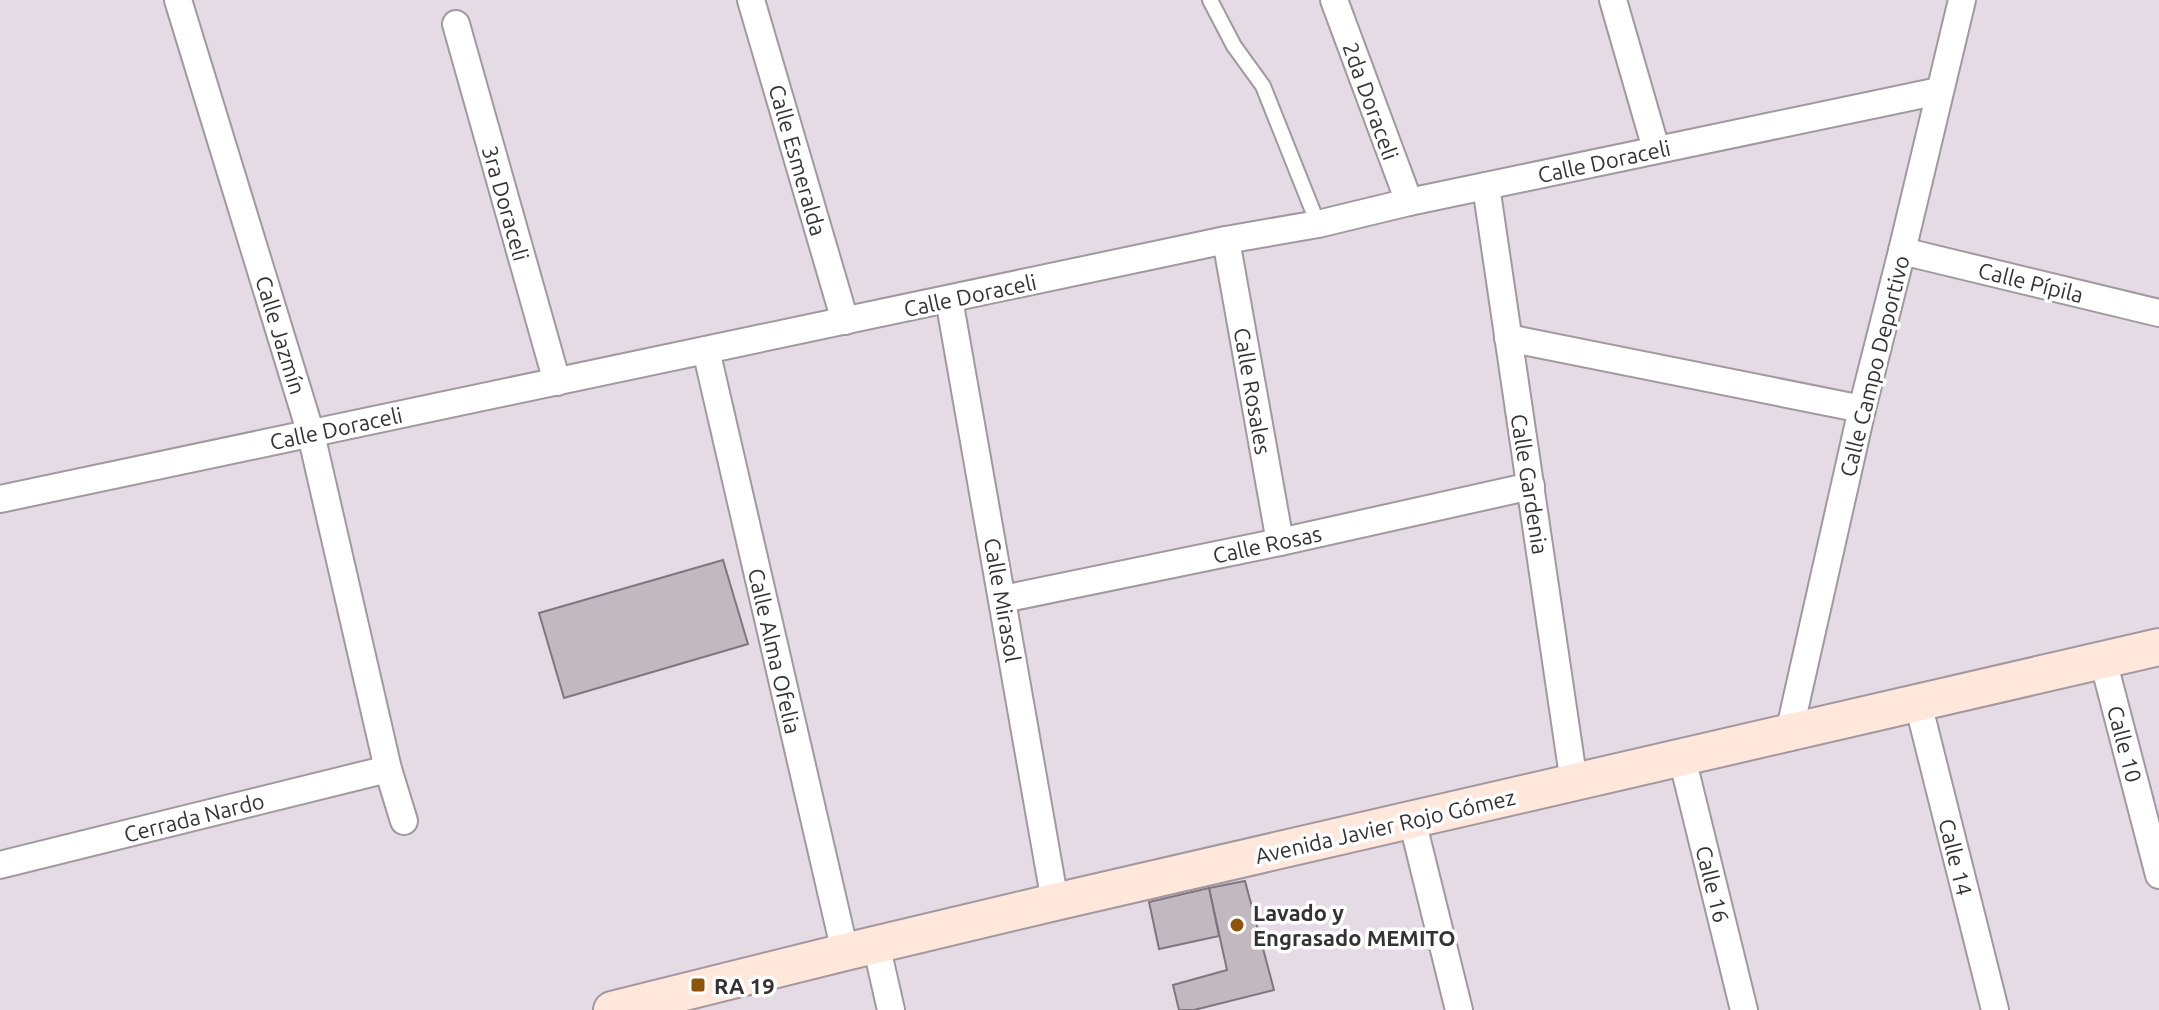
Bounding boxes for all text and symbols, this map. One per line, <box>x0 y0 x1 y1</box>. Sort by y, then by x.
street label: 2da Doraceli <box>1338 39 1404 163</box>
street label: Calle Esmeralda <box>764 82 832 238</box>
street label: Calle Doraceli <box>1535 135 1673 187</box>
street label: 3ra Doraceli <box>478 143 534 263</box>
street label: Calle Campo Deportivo <box>1834 253 1914 479</box>
street label: Calle Pípila <box>1976 257 2086 307</box>
street label: Calle Doraceli <box>901 269 1039 321</box>
street label: Calle Jazmín <box>251 273 311 397</box>
street label: Calle Rosales <box>1230 326 1276 456</box>
street label: Calle Doraceli <box>267 402 405 454</box>
street label: Calle Gardenia <box>1507 412 1553 556</box>
street label: Calle Rosas <box>1210 520 1324 568</box>
street label: Calle Mirasol <box>980 536 1026 664</box>
street label: Calle Alma Ofelia <box>744 566 806 736</box>
street label: Calle 10 <box>2103 703 2147 785</box>
street label: Avenida Javier Rojo Gómez <box>1253 784 1517 868</box>
street label: Cerrada Nardo <box>121 787 267 847</box>
street label: Calle 14 <box>1934 816 1978 898</box>
street label: Calle 16 <box>1691 843 1735 925</box>
place label: Lavado y Engrasado MEMITO <box>1253 900 1456 950</box>
marker: Lavado y Engrasado MEMITO <box>1228 916 1246 934</box>
place label: RA 19 <box>714 973 775 998</box>
marker: RA 19 <box>689 976 707 994</box>

